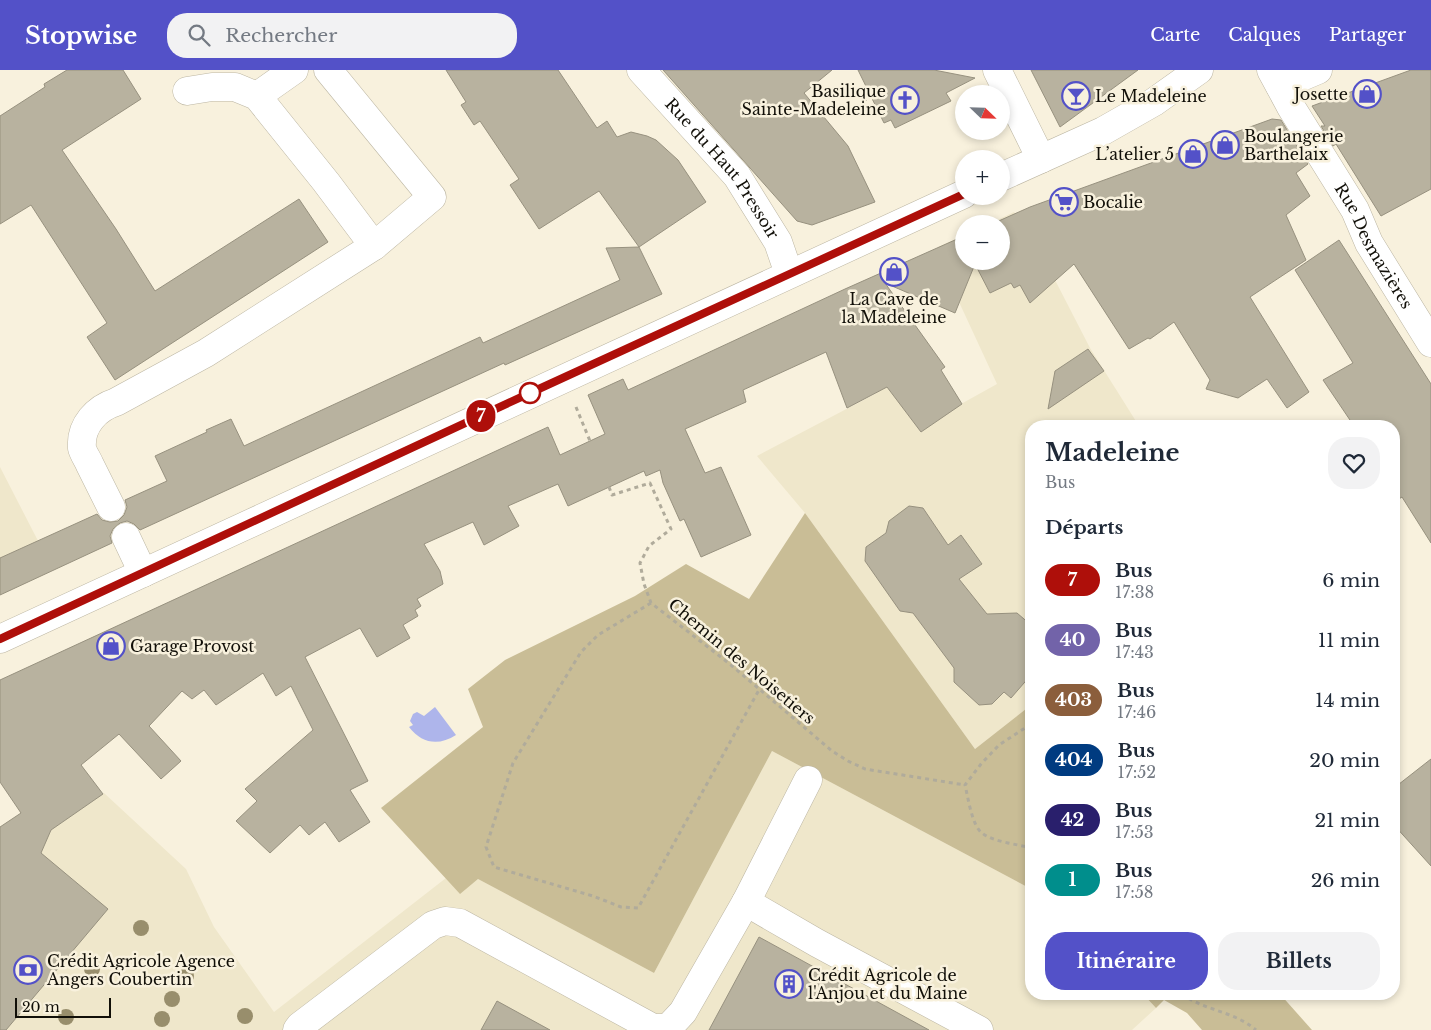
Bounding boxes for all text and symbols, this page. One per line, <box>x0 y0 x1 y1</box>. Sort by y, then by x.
search box <box>167 13 517 58</box>
text: Stopwise <box>25 21 137 50</box>
icon: search <box>185 21 213 49</box>
text: Rechercher <box>225 24 337 47</box>
text: Carte <box>1150 24 1200 46</box>
text: Calques <box>1228 24 1301 46</box>
text: Partager <box>1329 24 1406 46</box>
shop icon: Josette <box>1352 79 1382 109</box>
place label: Basilique Sainte-Madeleine <box>742 81 886 119</box>
bar icon: Le Madeleine <box>1061 81 1091 111</box>
place label: Josette <box>1292 84 1348 104</box>
church icon: Basilique Sainte-Madeleine <box>890 85 920 115</box>
north arrow <box>955 85 1010 140</box>
map controls <box>955 85 1010 270</box>
place label: Le Madeleine <box>1095 86 1207 106</box>
street label: Rue du Haut Pressoir <box>661 94 784 243</box>
place label: Boulangerie Barthelaix <box>1244 126 1343 164</box>
shop icon: Boulangerie Barthelaix <box>1210 130 1240 160</box>
shop icon: L’atelier 5 <box>1178 139 1208 169</box>
place label: L’atelier 5 <box>1095 144 1174 164</box>
button: + <box>955 150 1010 205</box>
street label: Rue Desmazières <box>1331 179 1417 312</box>
supermarket icon: Bocalie <box>1049 187 1079 217</box>
place label: Bocalie <box>1083 192 1143 212</box>
button: − <box>955 215 1010 270</box>
shop icon: La Cave de la Madeleine <box>879 257 909 287</box>
place label: La Cave de la Madeleine <box>842 289 946 327</box>
unlabelled marker <box>519 382 541 404</box>
line badge: 7 <box>465 400 497 432</box>
text: 7 <box>476 405 486 427</box>
button: heart <box>1328 437 1380 489</box>
text: Madeleine <box>1045 438 1180 467</box>
text: Bus <box>1045 472 1075 492</box>
text: Départs <box>1045 516 1123 539</box>
text: Bus <box>1115 559 1152 582</box>
text: 7 <box>1068 569 1077 591</box>
text: 6 min <box>1322 569 1380 592</box>
text: 17:38 <box>1115 582 1154 602</box>
street label: Chemin des Noisetiers <box>665 594 819 728</box>
text: Bus <box>1115 619 1152 642</box>
text: 40 <box>1060 629 1085 651</box>
text: 11 min <box>1318 629 1380 652</box>
shop icon: Garage Provost <box>96 631 126 661</box>
place label: Garage Provost <box>130 636 254 656</box>
text: 17:43 <box>1115 642 1154 662</box>
text: Bus <box>1117 679 1154 702</box>
text: 403 <box>1055 689 1092 711</box>
text: 14 min <box>1315 689 1380 712</box>
text: 17:46 <box>1117 702 1156 722</box>
text: Bus <box>1118 739 1155 762</box>
text: 404 <box>1055 749 1093 771</box>
text: 20 min <box>1309 749 1380 772</box>
text: 17:52 <box>1118 762 1156 782</box>
text: Bus <box>1115 799 1152 822</box>
text: 42 <box>1061 809 1084 831</box>
text: 21 min <box>1314 809 1380 832</box>
text: 17:53 <box>1115 822 1154 842</box>
text: Bus <box>1115 859 1152 882</box>
text: 1 <box>1069 869 1076 891</box>
text: 26 min <box>1311 869 1380 892</box>
text: 17:58 <box>1115 882 1154 902</box>
button: Itinéraire <box>1045 932 1208 990</box>
button: Billets <box>1218 932 1380 990</box>
place label: Crédit Agricole Agence Angers Coubertin <box>46 951 235 989</box>
bank icon: Crédit Agricole Agence Angers Coubertin <box>13 955 43 985</box>
place label: Crédit Agricole de l'Anjou et du Maine <box>808 965 967 1003</box>
building icon: Crédit Agricole de l'Anjou et du Maine <box>774 969 804 999</box>
scale bar <box>15 995 111 1018</box>
text: 20 m <box>22 998 60 1016</box>

